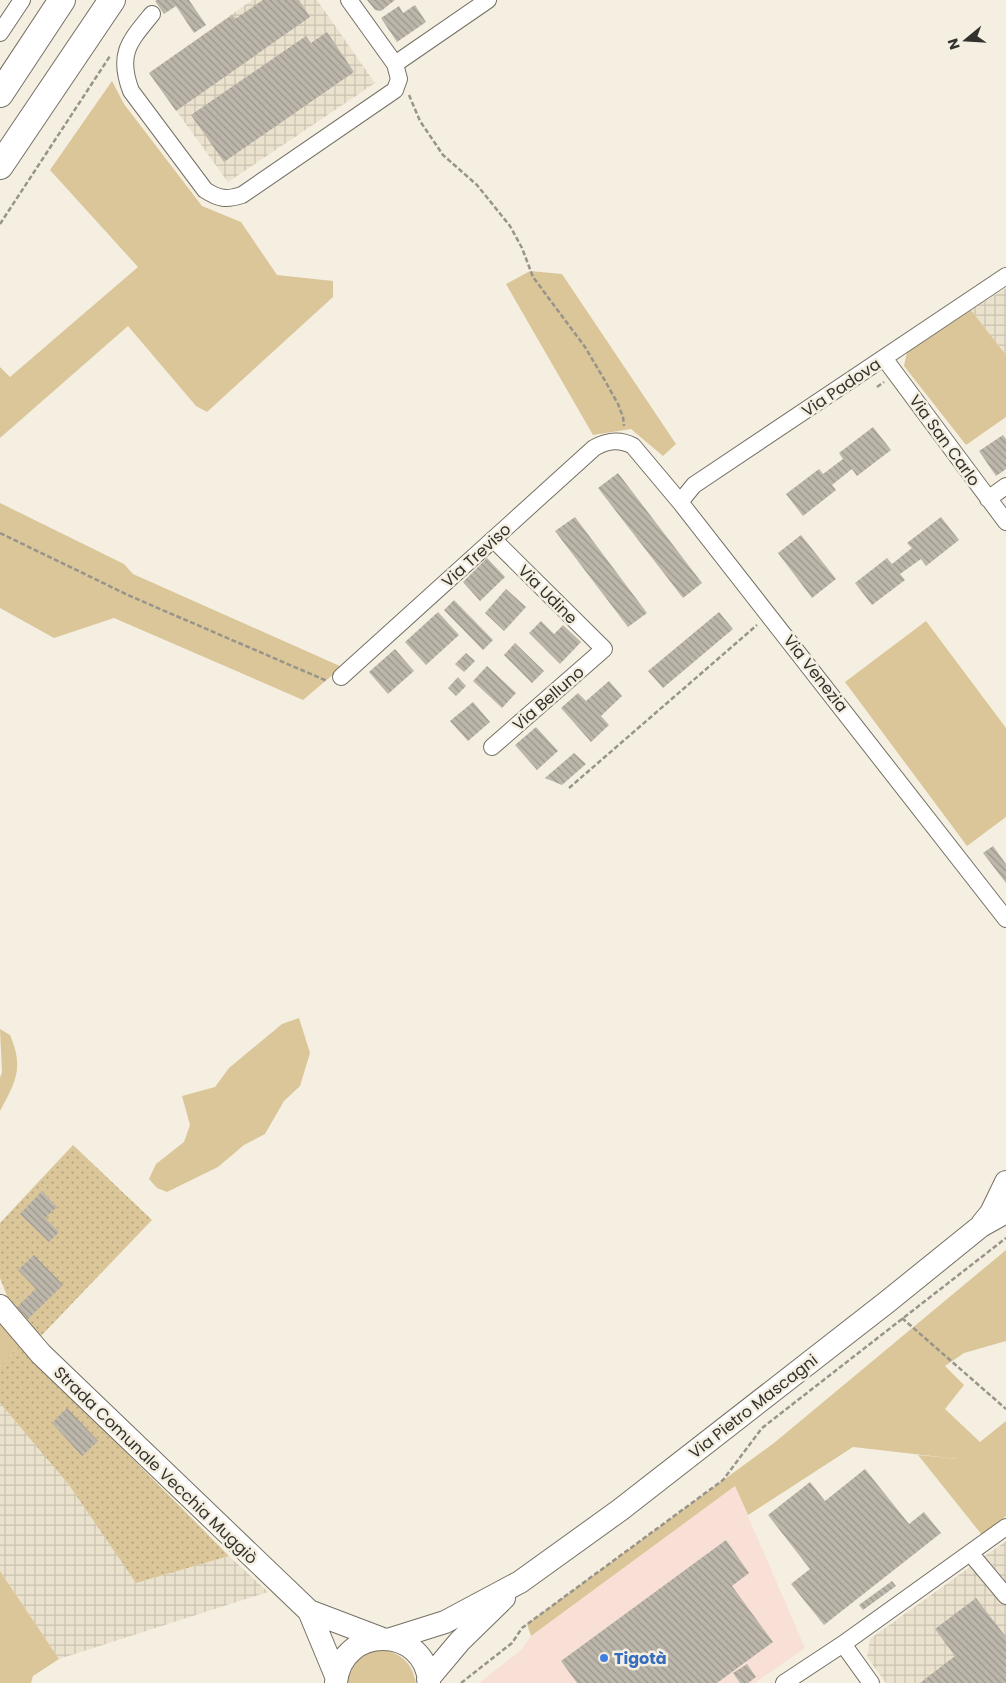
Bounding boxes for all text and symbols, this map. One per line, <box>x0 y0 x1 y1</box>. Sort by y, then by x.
north arrow <box>941 15 991 65</box>
text: N <box>942 36 965 52</box>
street label: Via Padova <box>797 352 885 422</box>
street label: Via San Carlo <box>904 390 986 491</box>
street label: Via Treviso <box>437 518 516 593</box>
street label: Via Udine <box>513 560 583 629</box>
street label: Via Venezia <box>778 630 853 717</box>
street label: Via Belluno <box>508 661 589 736</box>
street label: Via Pietro Mascagni <box>684 1349 823 1464</box>
street label: Strada Comunale Vecchia Muggiò <box>49 1361 263 1569</box>
place label: Tigotà <box>614 1647 667 1670</box>
marker: Tigotà <box>598 1652 610 1664</box>

